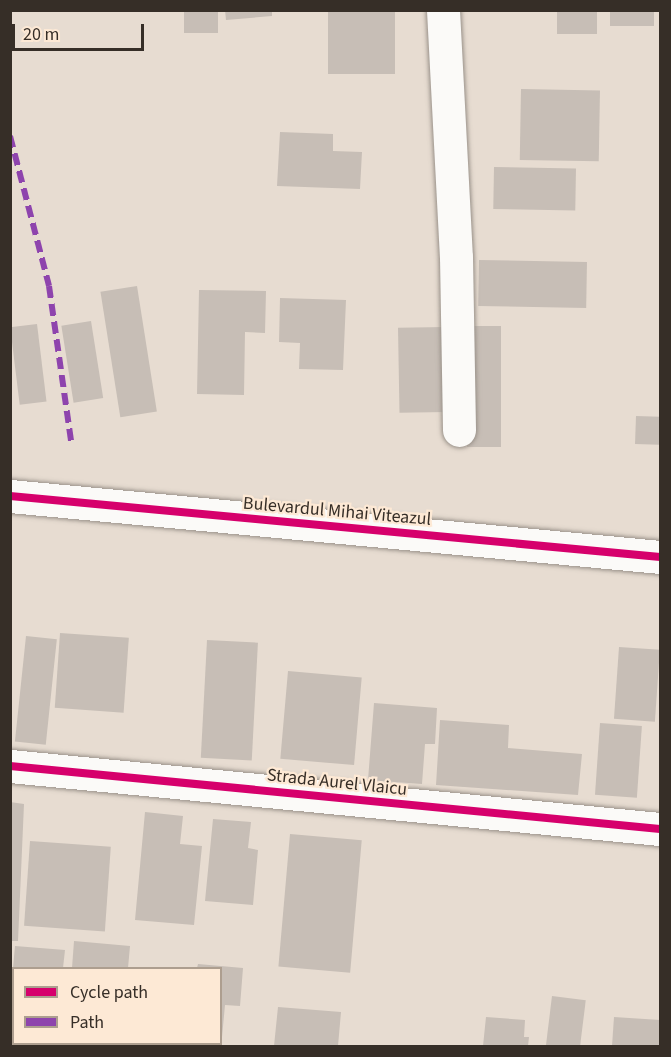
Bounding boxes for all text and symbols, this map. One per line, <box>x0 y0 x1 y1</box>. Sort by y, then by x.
scale bar <box>15 12 147 50</box>
text: 20 m <box>23 22 59 47</box>
street label: Bulevardul Mihai Viteazul <box>242 493 432 531</box>
street label: Strada Aurel Vlaicu <box>266 765 408 801</box>
legend <box>12 967 222 1045</box>
text: Cycle path <box>70 980 148 1005</box>
text: Path <box>70 1010 104 1035</box>

